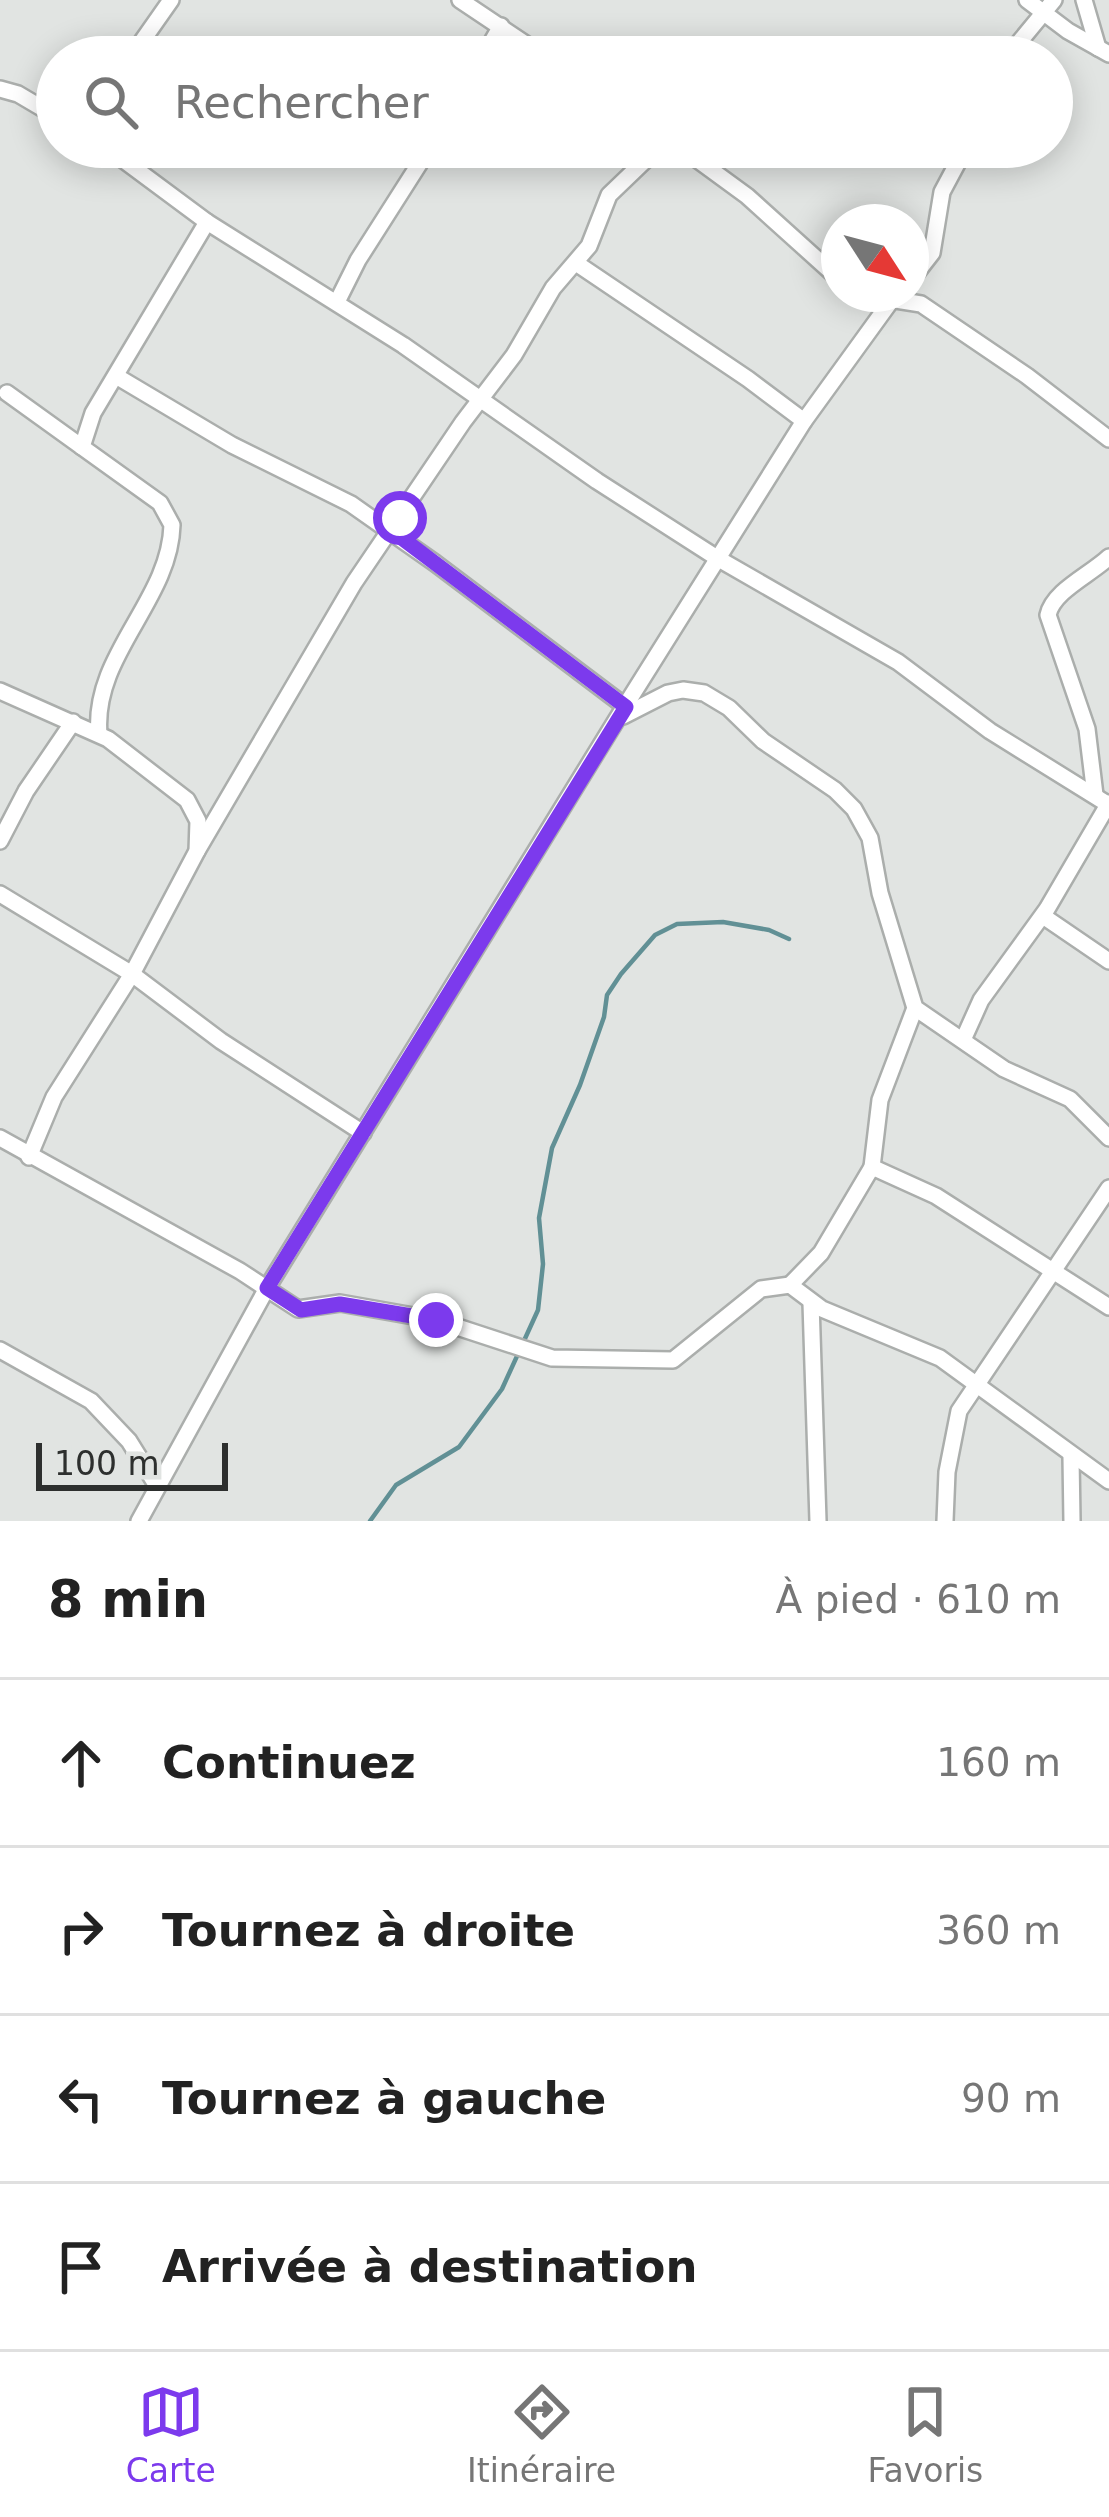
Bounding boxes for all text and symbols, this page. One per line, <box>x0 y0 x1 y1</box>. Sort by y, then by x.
search box <box>36 36 1073 168</box>
icon: search <box>78 69 144 135</box>
text: Rechercher <box>174 76 429 129</box>
north arrow <box>821 204 929 312</box>
route start <box>373 491 427 545</box>
route end <box>409 1293 463 1347</box>
scale bar <box>36 1437 228 1490</box>
text: 100 m <box>54 1444 160 1483</box>
text: 8 min <box>48 1570 208 1629</box>
text: À pied · 610 m <box>776 1577 1061 1622</box>
icon: ahead <box>48 1730 114 1796</box>
text: Continuez <box>162 1736 416 1789</box>
text: 160 m <box>936 1740 1061 1785</box>
icon: right <box>48 1898 114 1964</box>
text: Tournez à droite <box>162 1904 575 1957</box>
text: 360 m <box>936 1908 1061 1953</box>
icon: left <box>48 2066 114 2132</box>
text: Tournez à gauche <box>162 2072 606 2125</box>
text: 90 m <box>961 2076 1061 2121</box>
icon: arrive <box>48 2234 114 2300</box>
text: Arrivée à destination <box>162 2240 697 2293</box>
tab: Carte <box>126 2379 216 2490</box>
tab: Itinéraire <box>467 2379 616 2490</box>
tab: Favoris <box>867 2379 983 2490</box>

